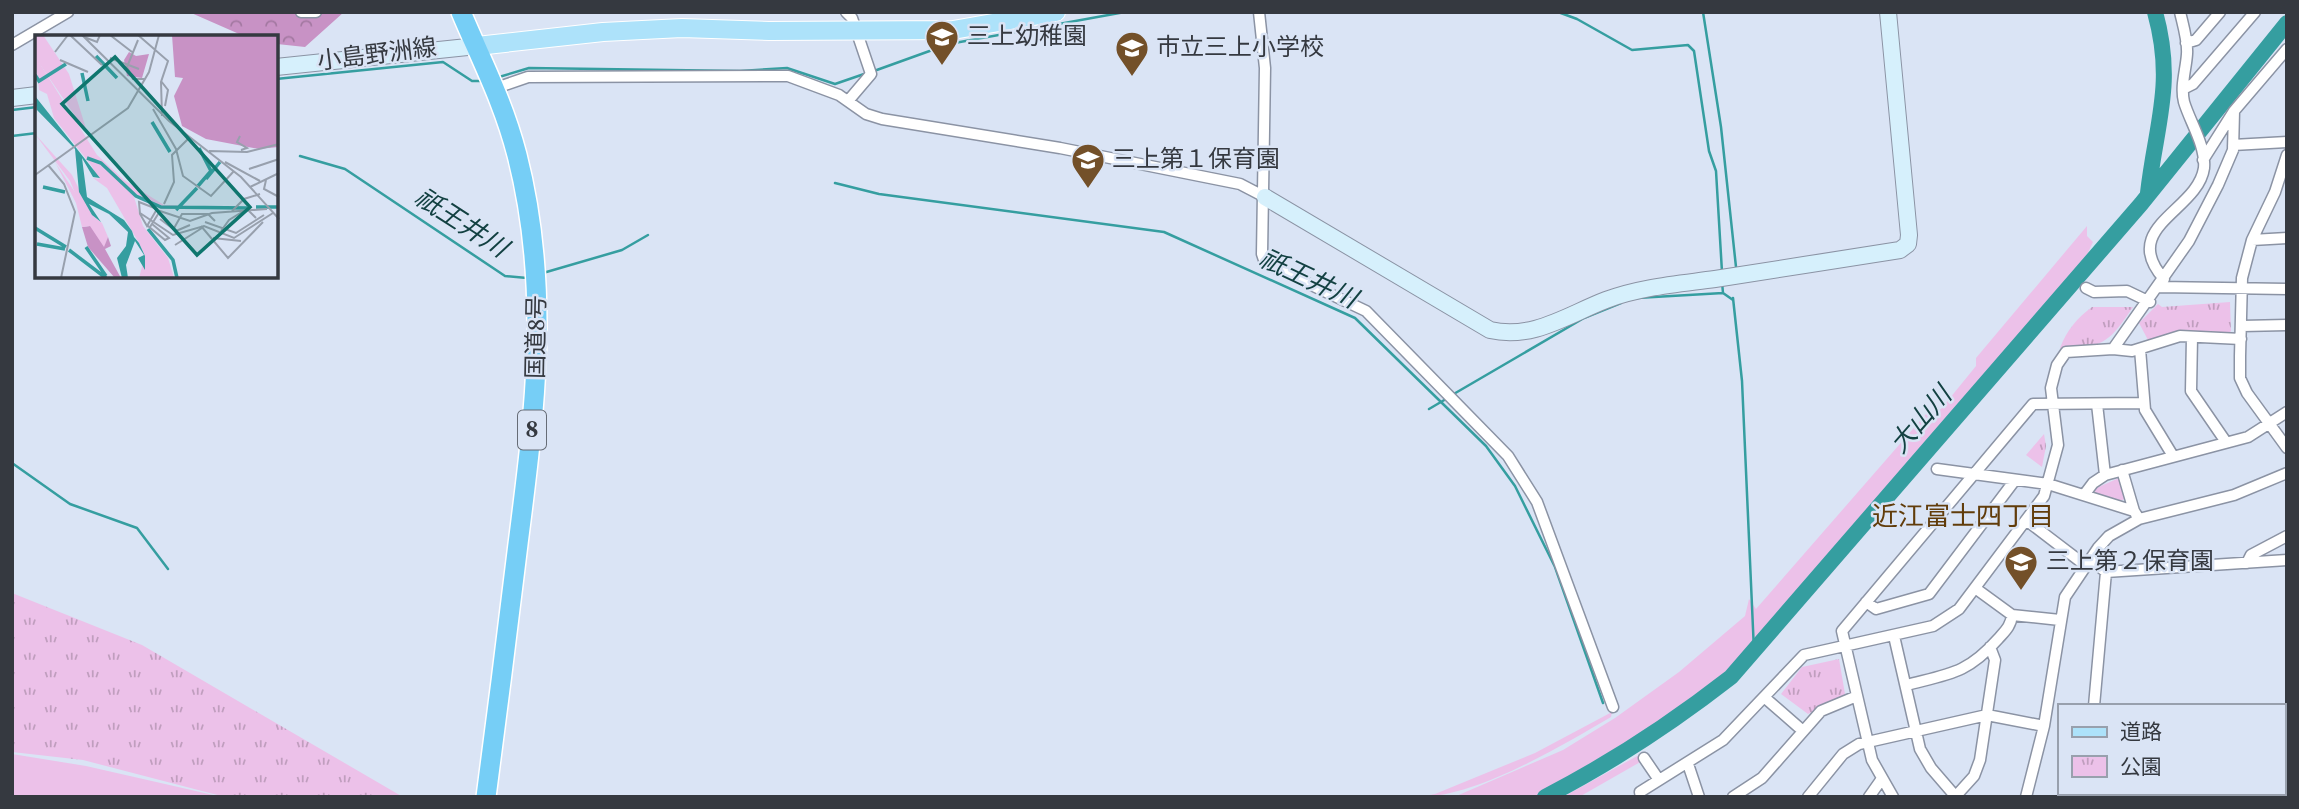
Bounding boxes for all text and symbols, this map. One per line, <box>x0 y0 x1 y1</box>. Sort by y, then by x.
school or university icon: 三上幼稚園 <box>923 18 961 67</box>
place label: 三上幼稚園 <box>967 19 1087 55</box>
school or university icon: 市立三上小学校 <box>1113 29 1151 78</box>
street label: 小島野洲線 <box>315 30 439 80</box>
place label: 市立三上小学校 <box>1156 30 1324 66</box>
inset map <box>35 35 278 278</box>
school or university icon: 三上第１保育園 <box>1069 141 1107 190</box>
place label: 三上第１保育園 <box>1112 142 1280 178</box>
water label: 祇王井川 <box>406 178 518 270</box>
water label: 祇王井川 <box>1252 239 1366 320</box>
street label: 国道8号 <box>518 295 556 379</box>
water label: 大山川 <box>1880 375 1964 463</box>
road number: 8 <box>518 410 546 450</box>
district label: 近江富士四丁目 <box>1872 497 2054 537</box>
school or university icon: 三上第２保育園 <box>2002 543 2040 592</box>
place label: 三上第２保育園 <box>2046 544 2214 580</box>
legend <box>2058 704 2285 795</box>
text: 道路 <box>2120 717 2162 749</box>
text: 公園 <box>2120 752 2162 784</box>

